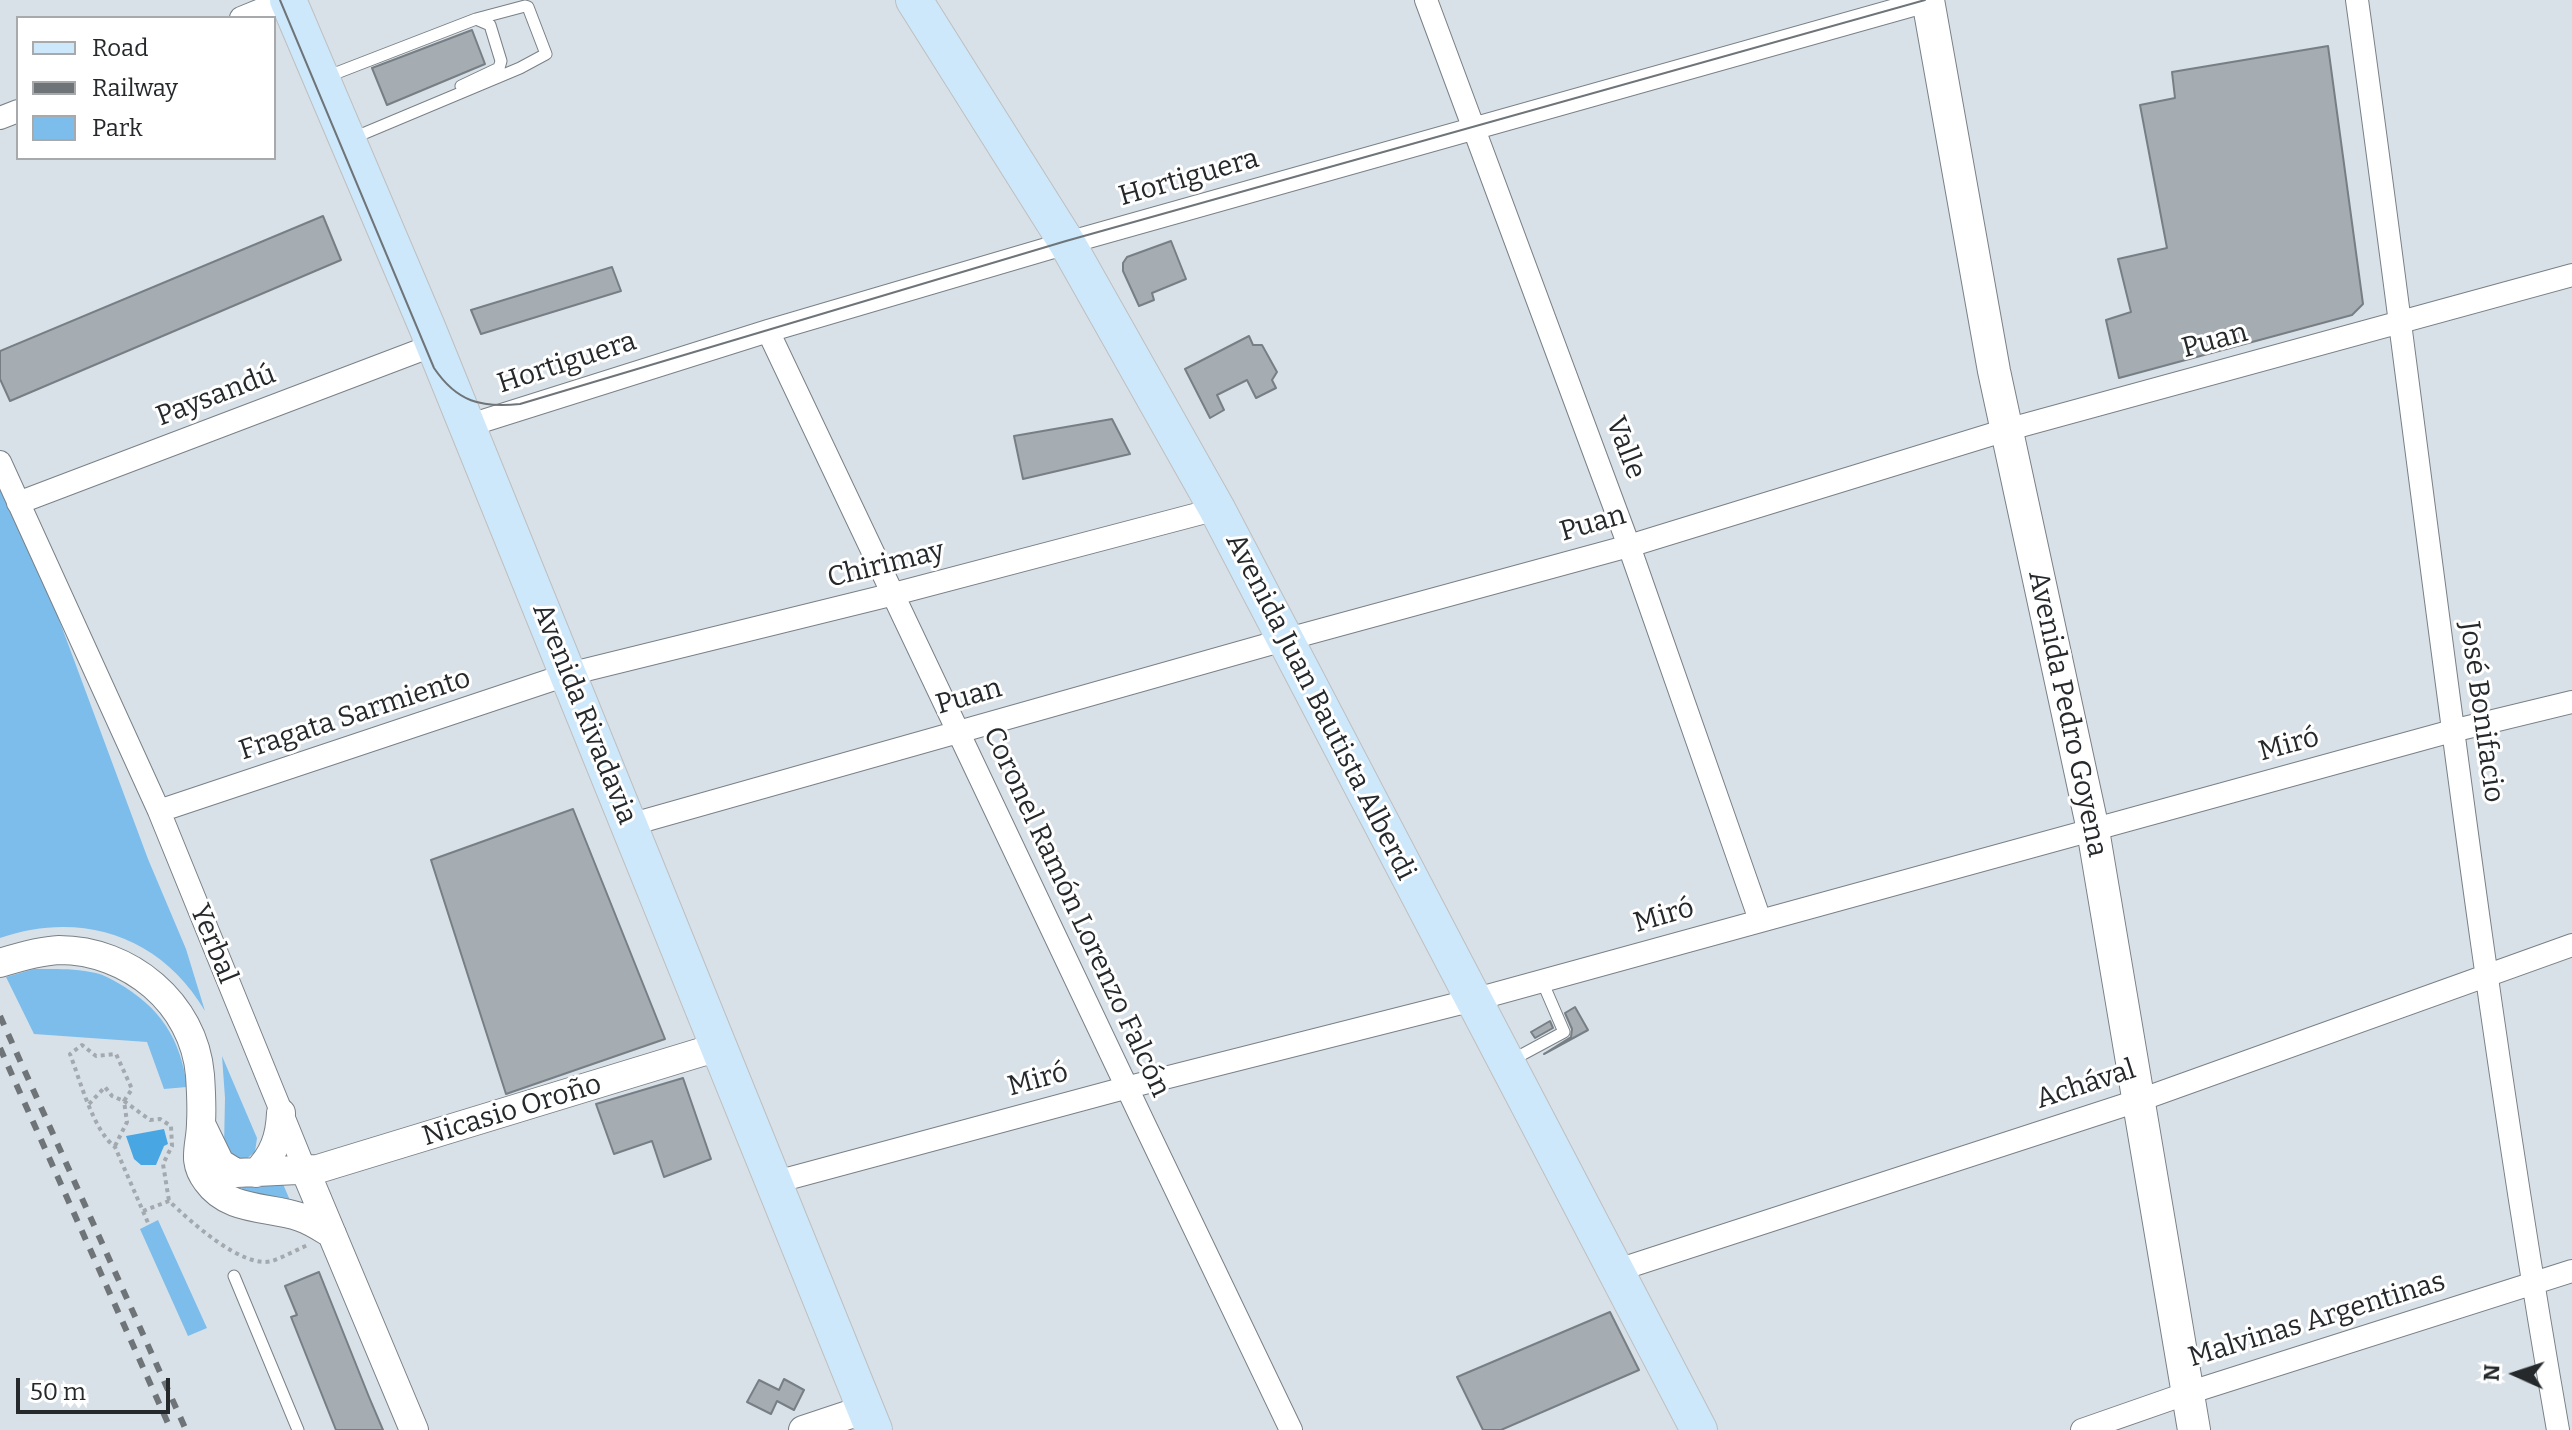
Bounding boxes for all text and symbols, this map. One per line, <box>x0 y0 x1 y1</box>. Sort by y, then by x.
legend <box>16 16 276 160</box>
text: Road <box>92 34 148 62</box>
text: Railway <box>92 74 178 102</box>
text: Park <box>92 114 143 142</box>
street label: Hortiguera <box>1115 142 1263 214</box>
street label: Puan <box>2178 316 2252 366</box>
street label: Hortiguera <box>493 325 641 401</box>
street label: Paysandú <box>152 358 280 434</box>
street label: Valle <box>1598 412 1652 484</box>
street label: Puan <box>1556 499 1630 549</box>
street label: Avenida Juan Bautista Alberdi <box>1218 528 1422 886</box>
street label: Chirimay <box>824 534 948 596</box>
street label: Avenida Pedro Goyena <box>2020 568 2114 860</box>
street label: Avenida Rivadavia <box>524 599 644 829</box>
street label: José Bonifacio <box>2452 619 2510 805</box>
street label: Fragata Sarmiento <box>235 662 475 768</box>
street label: Puan <box>932 672 1006 722</box>
street label: Miró <box>2255 721 2323 769</box>
street label: Coronel Ramón Lorenzo Falcón <box>975 722 1177 1102</box>
street label: Miró <box>1630 891 1698 941</box>
street label: Yerbal <box>182 899 244 989</box>
street label: Achával <box>2032 1053 2140 1117</box>
street label: Miró <box>1004 1056 1072 1104</box>
street label: Nicasio Oroño <box>419 1068 605 1154</box>
street label: Malvinas Argentinas <box>2185 1265 2449 1375</box>
north arrow <box>2476 1334 2556 1414</box>
scale bar <box>20 1362 174 1412</box>
text: N <box>2478 1364 2505 1382</box>
text: 50 m <box>30 1378 86 1406</box>

